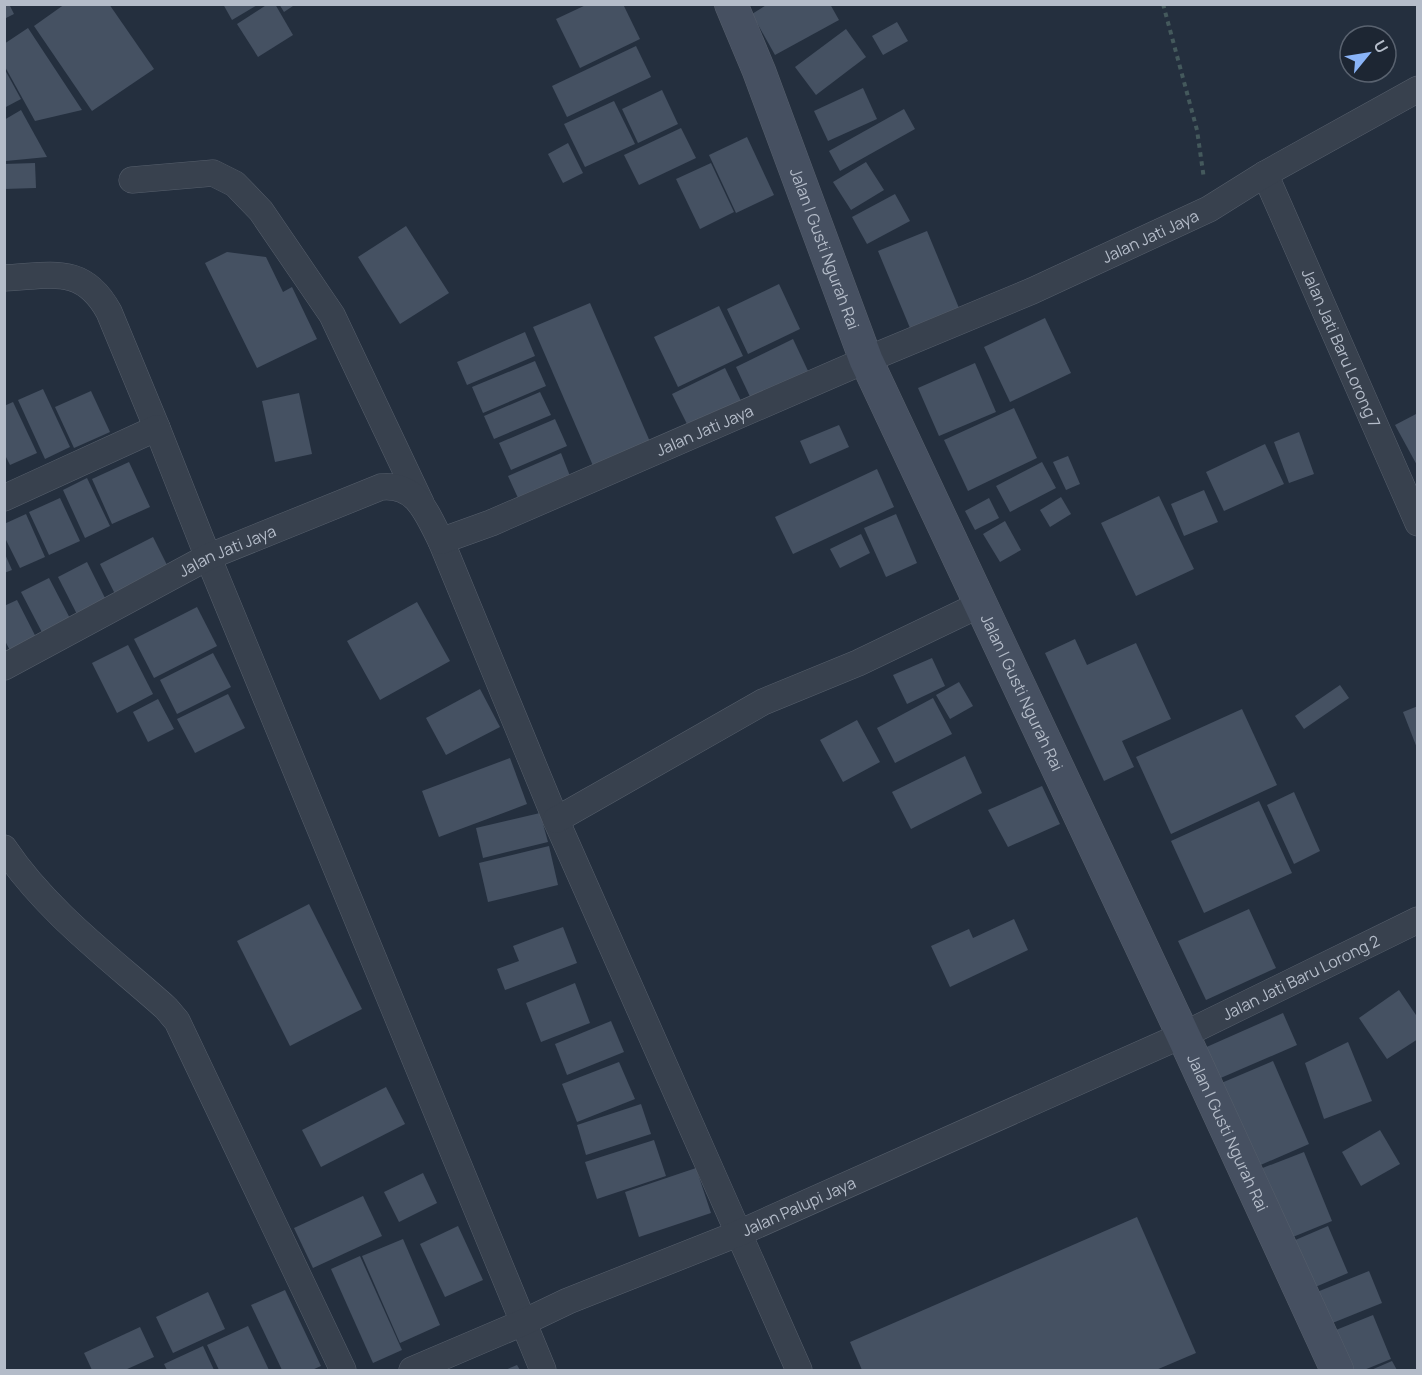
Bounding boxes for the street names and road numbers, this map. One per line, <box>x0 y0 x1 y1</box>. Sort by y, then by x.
street label: Jalan I Gusti Ngurah Rai <box>785 165 865 333</box>
street label: Jalan Jati Jaya <box>1098 204 1202 268</box>
street label: Jalan Jati Baru Lorong 7 <box>1297 265 1386 431</box>
street label: Jalan Jati Jaya <box>652 399 757 461</box>
street label: Jalan Jati Jaya <box>175 520 279 582</box>
street label: Jalan I Gusti Ngurah Rai <box>976 610 1068 774</box>
street label: Jalan Jati Baru Lorong 2 <box>1219 930 1383 1025</box>
street label: Jalan I Gusti Ngurah Rai <box>1182 1050 1274 1215</box>
street label: Jalan Palupi Jaya <box>738 1171 859 1241</box>

